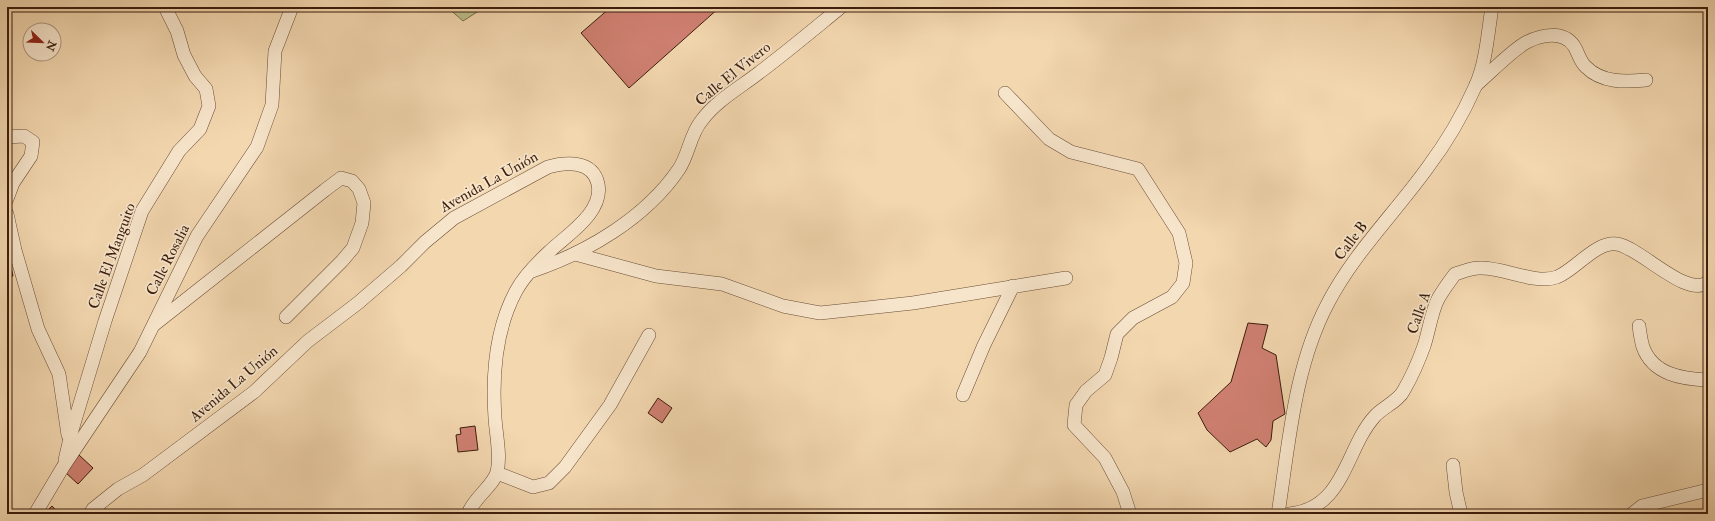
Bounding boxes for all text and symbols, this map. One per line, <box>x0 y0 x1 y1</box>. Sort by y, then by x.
north arrow <box>22 22 62 62</box>
text: N <box>42 38 59 54</box>
street label: Calle El Vivero <box>691 38 775 110</box>
street label: Avenida La Unión <box>436 147 542 217</box>
street label: Calle El Manguito <box>84 200 140 312</box>
street label: Calle B <box>1330 218 1372 264</box>
street label: Calle Rosalia <box>142 221 194 299</box>
street label: Calle A <box>1403 289 1435 337</box>
street label: Avenida La Unión <box>185 341 282 427</box>

